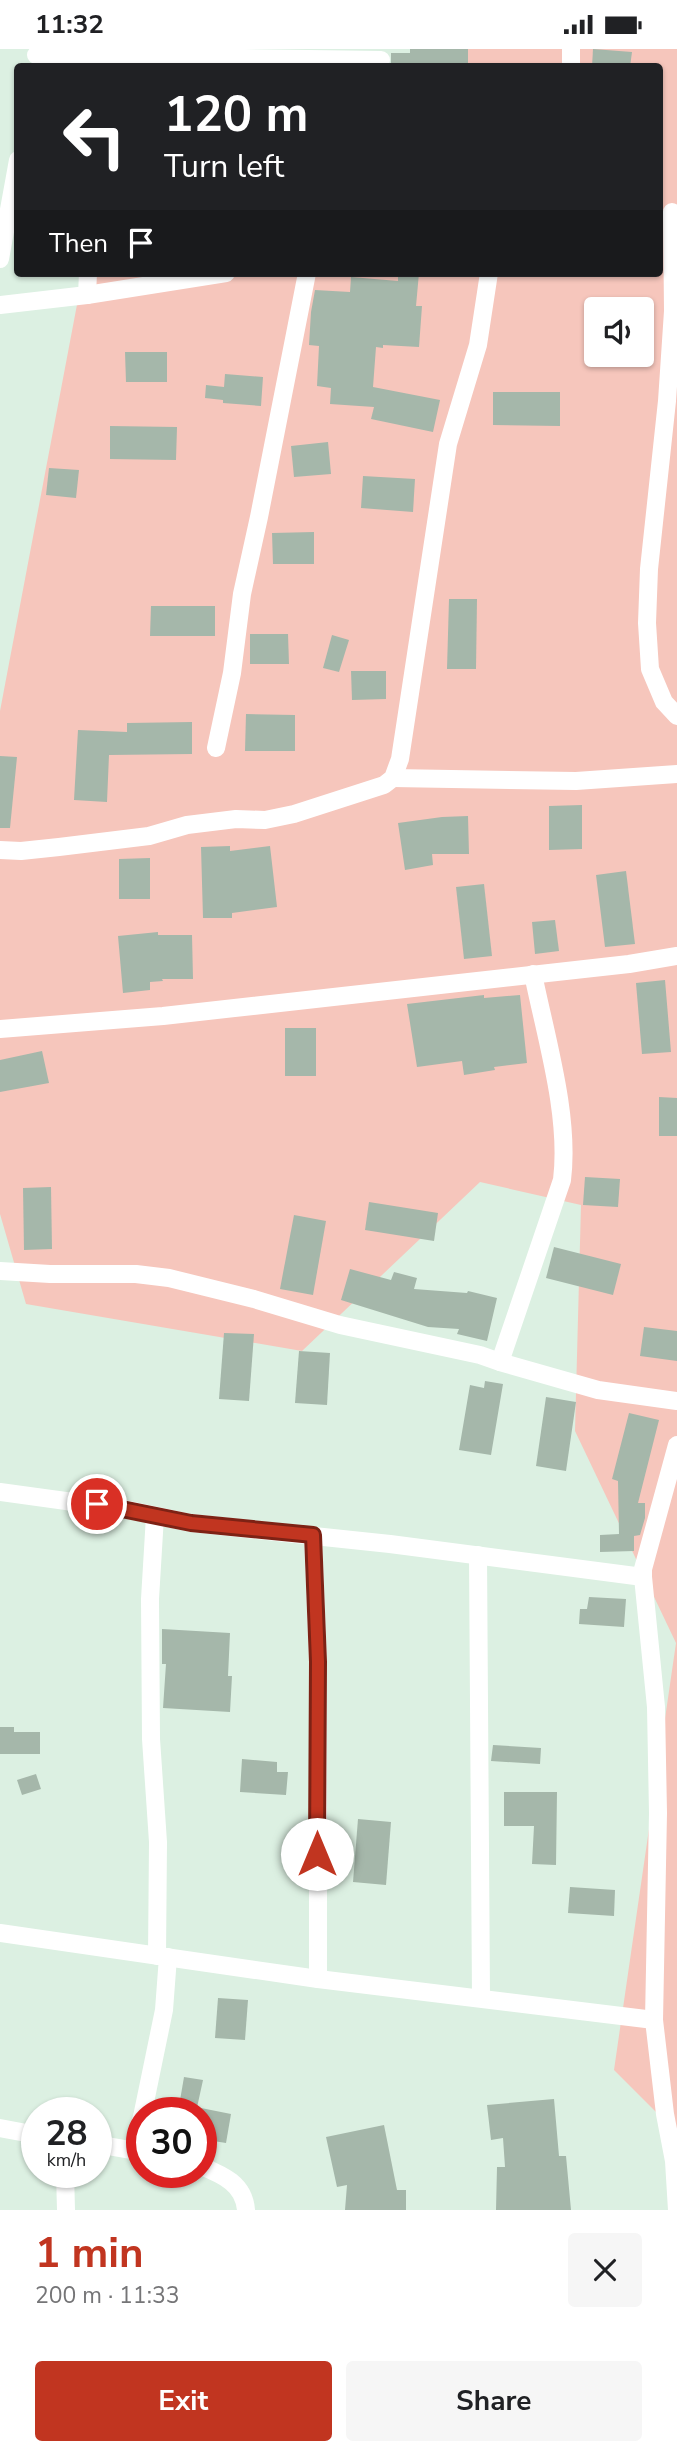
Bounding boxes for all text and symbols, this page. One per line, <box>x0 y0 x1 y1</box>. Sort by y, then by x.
text: 11:32 <box>35 7 104 42</box>
text: 120 m <box>164 81 308 148</box>
icon: left <box>49 91 140 182</box>
text: Turn left <box>164 145 284 188</box>
icon: arrive <box>122 224 160 262</box>
text: Then <box>49 226 108 261</box>
map controls <box>584 297 654 367</box>
button: sound <box>584 297 654 367</box>
pin <box>67 1474 127 1534</box>
icon: arrive <box>78 1485 116 1523</box>
position arrow <box>280 1817 354 1891</box>
speed limit sign: 30 <box>126 2097 217 2188</box>
text: 28 <box>45 2110 88 2157</box>
text: km/h <box>47 2148 86 2172</box>
text: 1 min <box>35 2225 144 2282</box>
button: close <box>568 2233 642 2307</box>
text: 200 m · 11:33 <box>35 2280 180 2311</box>
button: Exit <box>35 2361 332 2441</box>
button: Share <box>346 2361 642 2441</box>

